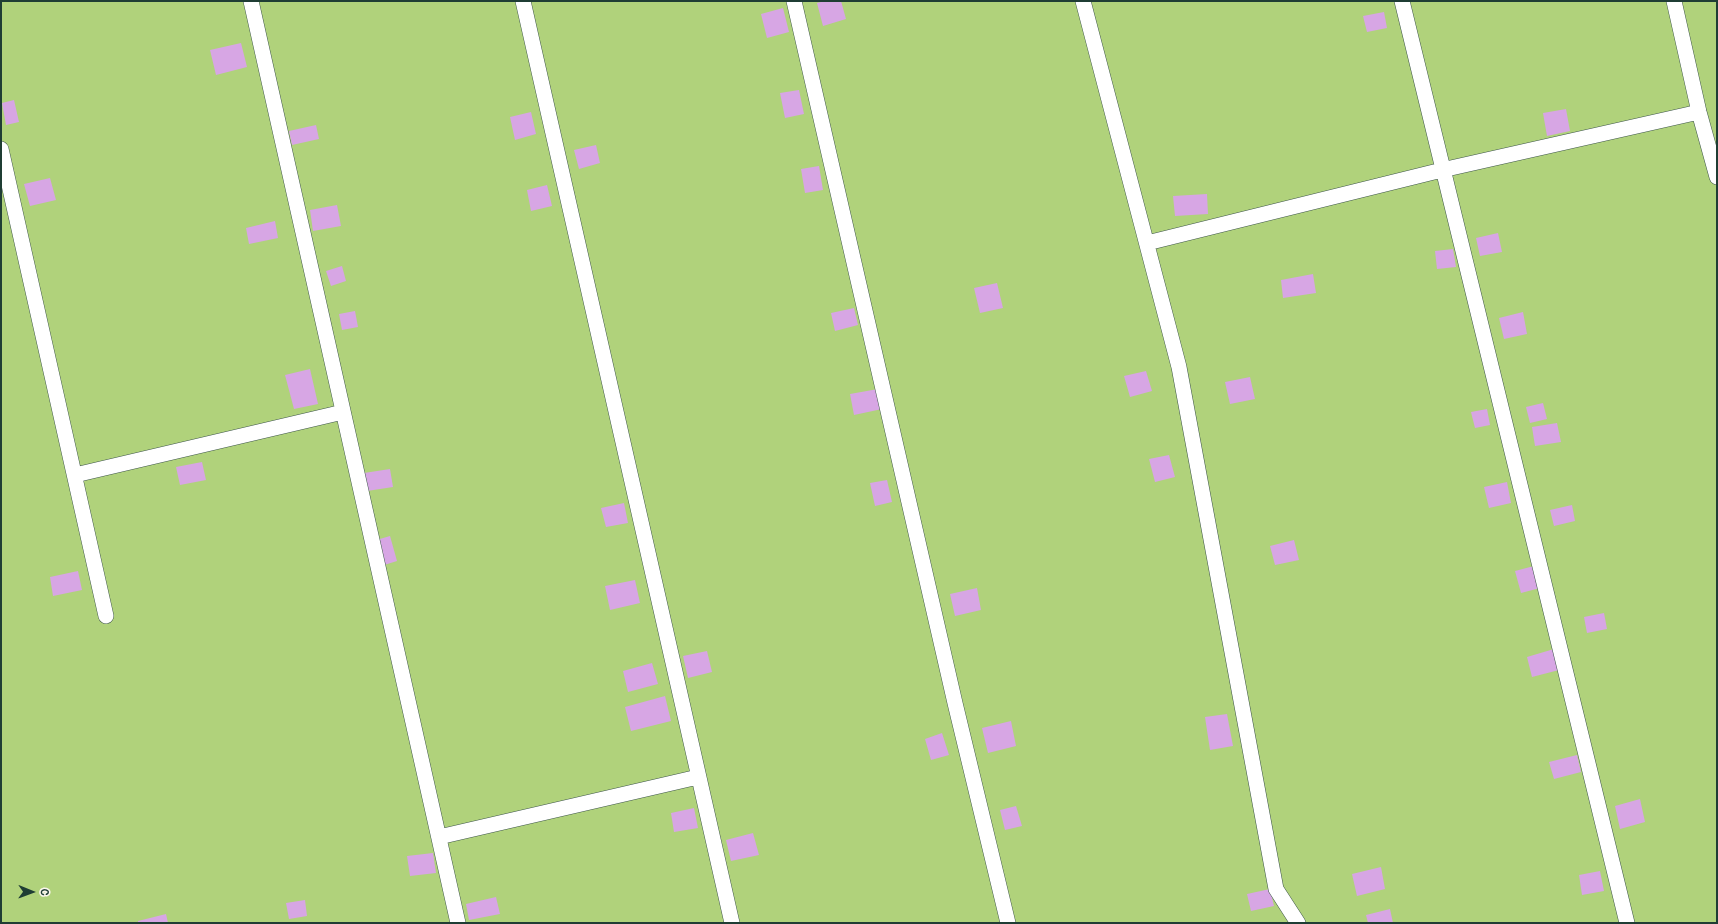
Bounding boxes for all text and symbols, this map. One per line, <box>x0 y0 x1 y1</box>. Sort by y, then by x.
north arrow <box>12 872 52 912</box>
text: С <box>38 889 51 896</box>

